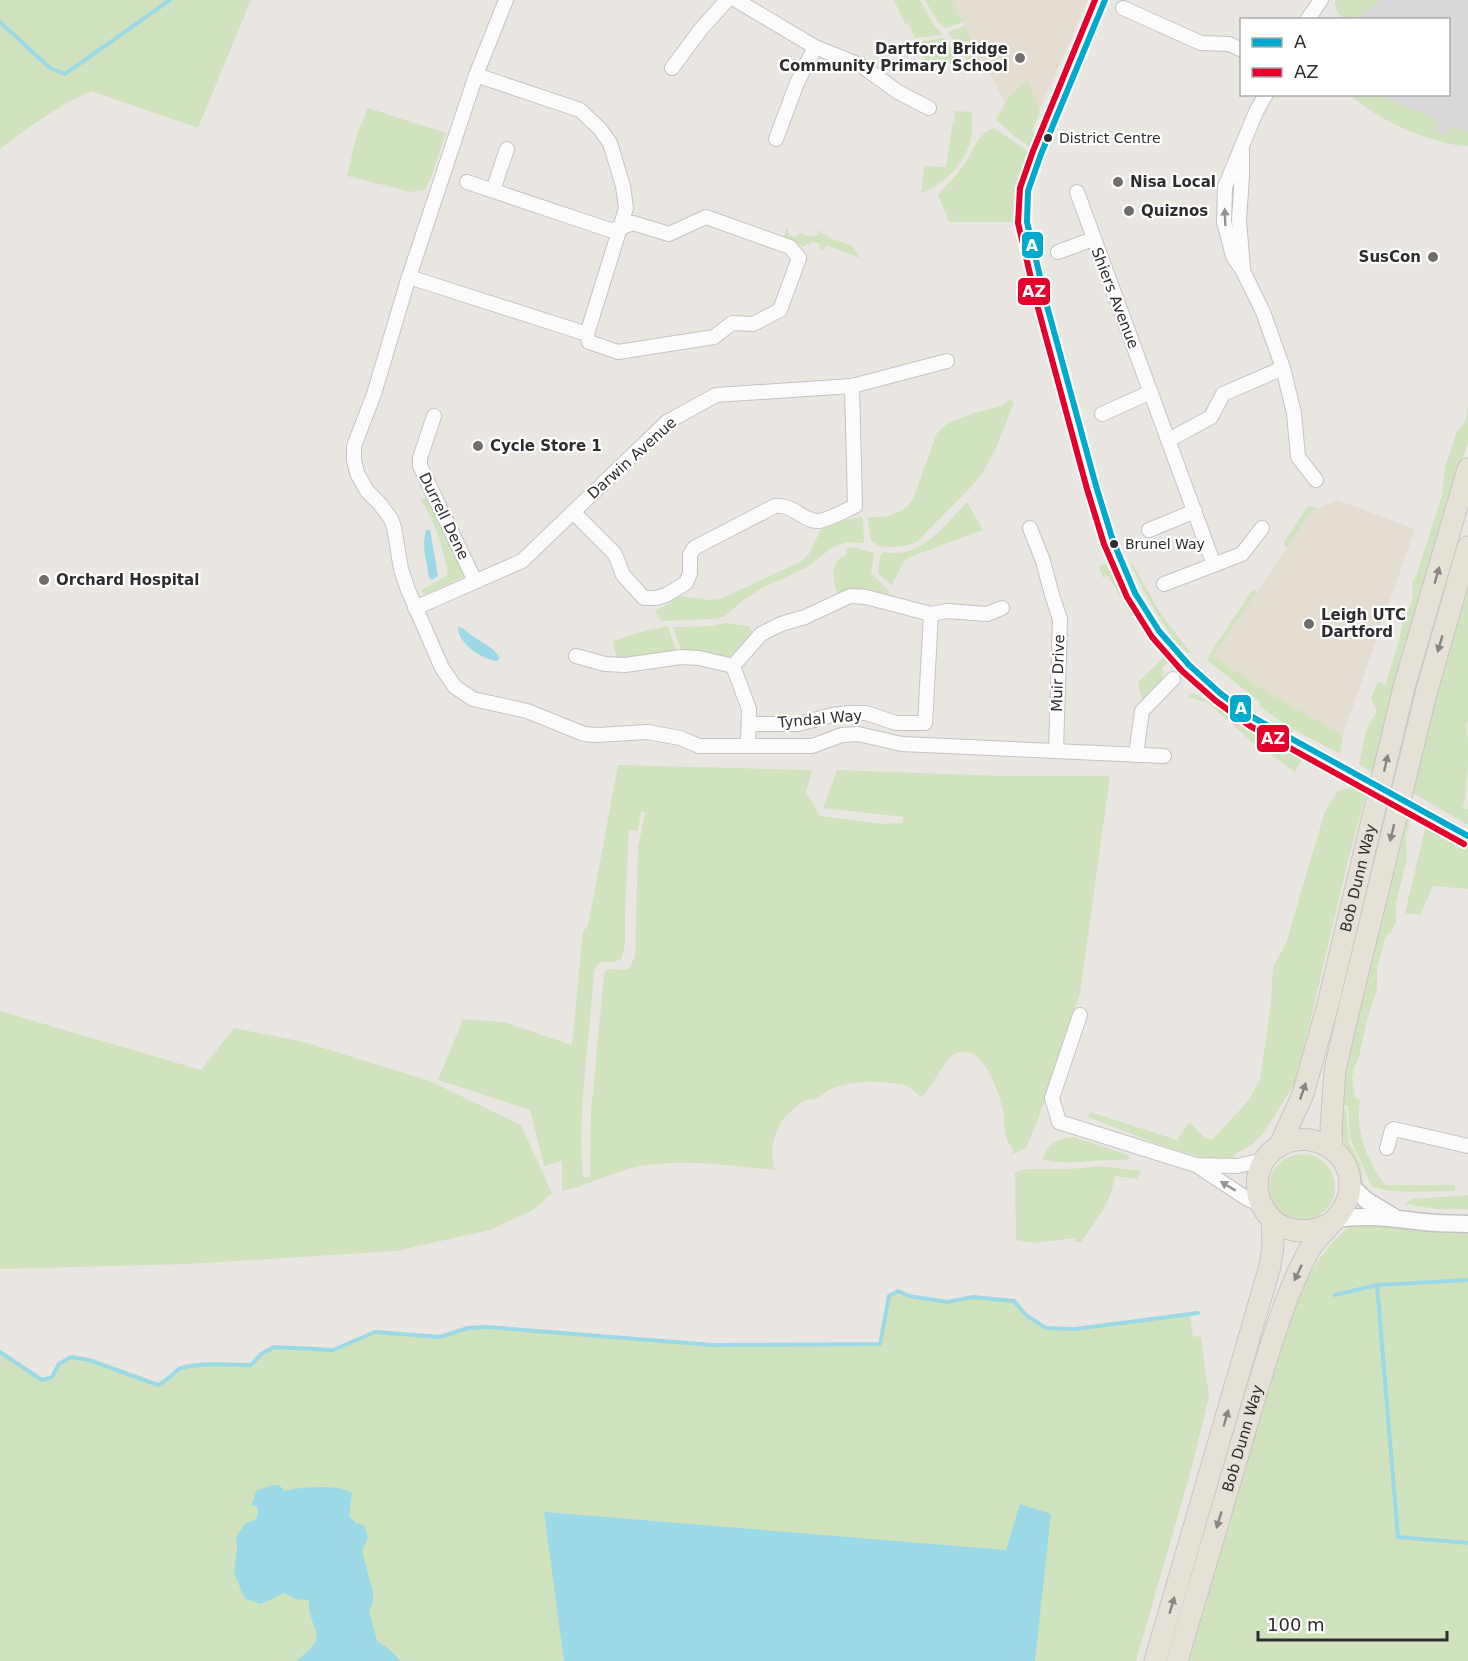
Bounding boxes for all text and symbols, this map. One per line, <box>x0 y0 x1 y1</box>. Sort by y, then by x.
legend <box>1240 18 1450 96</box>
text: A <box>1294 31 1307 52</box>
place label: Dartford Bridge Community Primary School <box>779 40 1008 75</box>
marker: Dartford Bridge Community Primary School <box>1013 51 1027 65</box>
text: AZ <box>1294 61 1319 82</box>
place label: District Centre <box>1059 130 1161 146</box>
marker: District Centre <box>1042 132 1054 144</box>
place label: Nisa Local <box>1130 173 1216 191</box>
marker: Nisa Local <box>1111 175 1125 189</box>
place label: Quiznos <box>1141 202 1208 220</box>
marker: Quiznos <box>1122 204 1136 218</box>
one-way arrow <box>1220 207 1229 226</box>
line badge: A <box>1021 231 1044 259</box>
text: A <box>1026 236 1039 255</box>
street label: Shiers Avenue <box>1087 245 1143 351</box>
place label: SusCon <box>1359 248 1421 266</box>
marker: SusCon <box>1426 250 1440 264</box>
line badge: AZ <box>1017 277 1051 306</box>
text: AZ <box>1022 282 1046 301</box>
street label: Darwin Avenue <box>584 413 680 503</box>
place label: Cycle Store 1 <box>490 437 602 455</box>
marker: Cycle Store 1 <box>471 439 485 453</box>
street label: Durrell Dene <box>415 470 473 562</box>
place label: Brunel Way <box>1125 536 1205 552</box>
marker: Brunel Way <box>1108 538 1120 550</box>
one-way arrow <box>1433 566 1442 584</box>
place label: Orchard Hospital <box>56 571 199 589</box>
marker: Orchard Hospital <box>37 573 51 587</box>
place label: Leigh UTC Dartford <box>1321 606 1406 641</box>
marker: Leigh UTC Dartford <box>1302 617 1316 631</box>
street label: Muir Drive <box>1048 634 1068 712</box>
one-way arrow <box>1435 635 1444 653</box>
line badge: A <box>1229 694 1252 723</box>
text: A <box>1235 699 1248 718</box>
street label: Tyndal Way <box>776 706 863 732</box>
line badge: AZ <box>1256 724 1290 753</box>
text: AZ <box>1261 729 1285 748</box>
one-way arrow <box>1381 754 1391 773</box>
street label: Bob Dunn Way <box>1337 822 1380 934</box>
one-way arrow <box>1387 823 1397 842</box>
one-way arrow <box>1299 1082 1309 1100</box>
one-way arrow <box>1220 1181 1236 1192</box>
one-way arrow <box>1293 1264 1303 1282</box>
street label: Bob Dunn Way <box>1218 1383 1267 1494</box>
one-way arrow <box>1222 1409 1231 1427</box>
one-way arrow <box>1214 1511 1223 1529</box>
one-way arrow <box>1167 1596 1177 1614</box>
scale bar <box>1258 1604 1447 1642</box>
text: 100 m <box>1267 1614 1325 1635</box>

